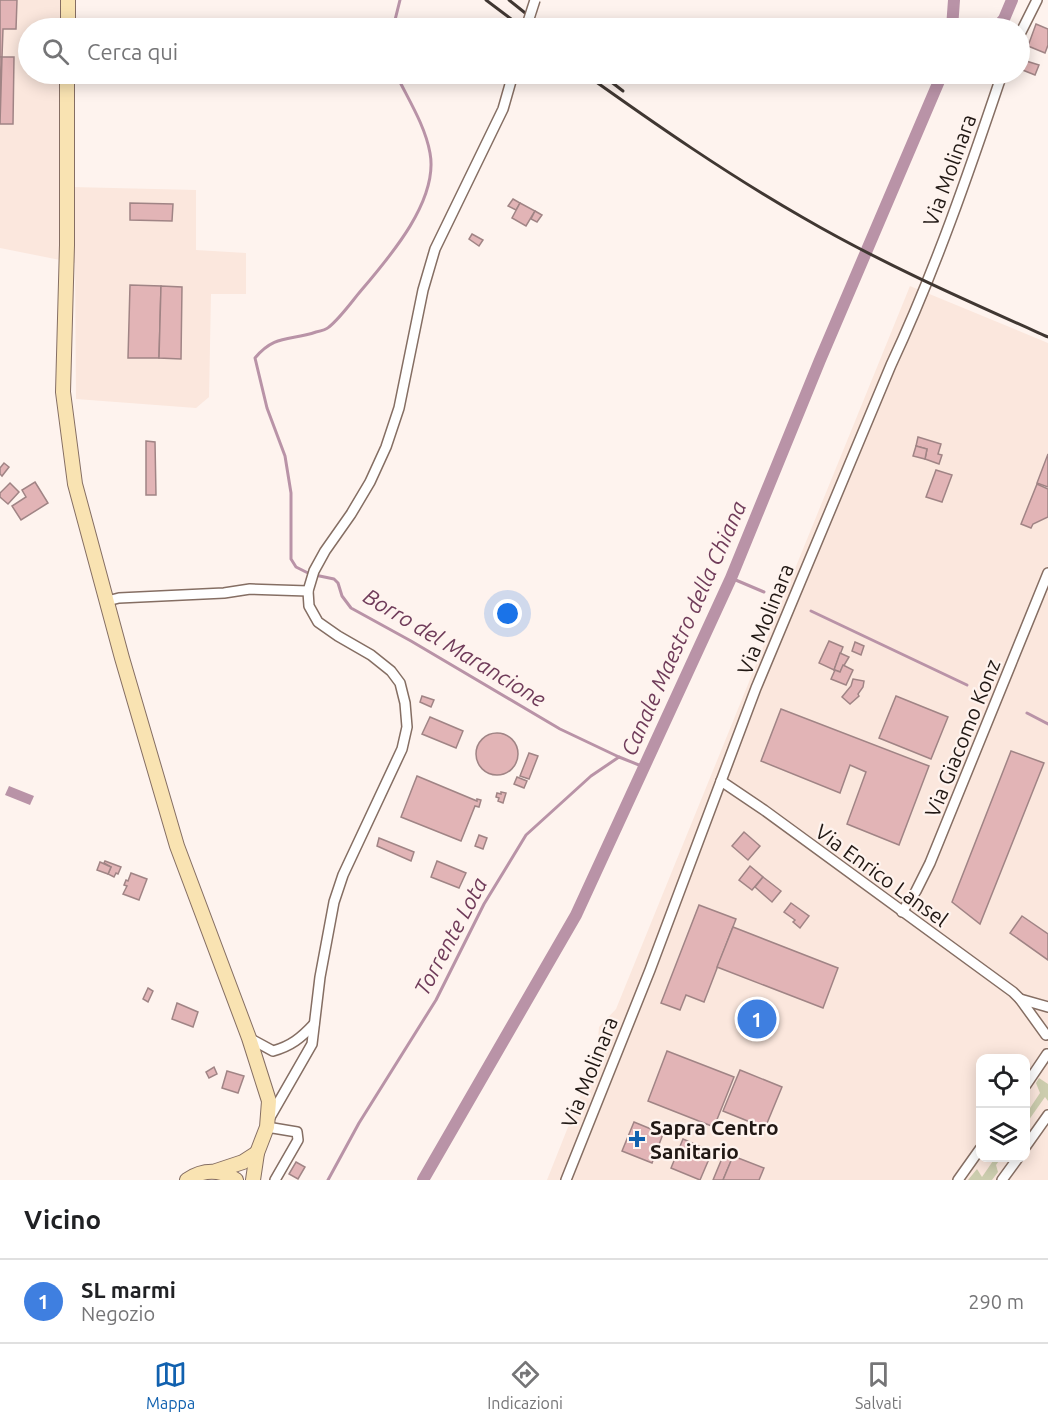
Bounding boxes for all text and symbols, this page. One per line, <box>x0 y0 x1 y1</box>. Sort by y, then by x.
search box <box>18 18 1030 84</box>
icon: search <box>39 35 72 68</box>
text: Cerca qui <box>87 39 178 64</box>
street label: Via Molinara <box>918 111 980 229</box>
water label: Canale Maestro della Chiana <box>615 497 751 759</box>
street label: Via Molinara <box>732 560 798 678</box>
water label: Borro del Marancione <box>359 583 551 711</box>
your location <box>493 599 522 628</box>
street label: Via Giacomo Konz <box>919 656 1005 820</box>
street label: Via Enrico Lansel <box>811 819 953 931</box>
water label: Torrente Lota <box>409 873 492 999</box>
pin: 1 <box>738 996 777 1042</box>
street label: Via Molinara <box>556 1013 622 1131</box>
map controls <box>976 1054 1030 1162</box>
button: locate <box>976 1054 1030 1108</box>
button: layers <box>976 1108 1030 1162</box>
place label: Sapra Centro Sanitario <box>650 1115 779 1163</box>
marker: Sapra Centro Sanitario <box>628 1130 646 1148</box>
text: Vicino <box>24 1205 101 1234</box>
text: SL marmi <box>81 1277 176 1302</box>
text: 1 <box>38 1290 49 1313</box>
text: 290 m <box>968 1290 1024 1313</box>
text: Negozio <box>81 1302 155 1325</box>
tab: Mappa <box>146 1358 195 1412</box>
tab: Indicazioni <box>487 1358 563 1412</box>
tab: Salvati <box>855 1358 902 1412</box>

